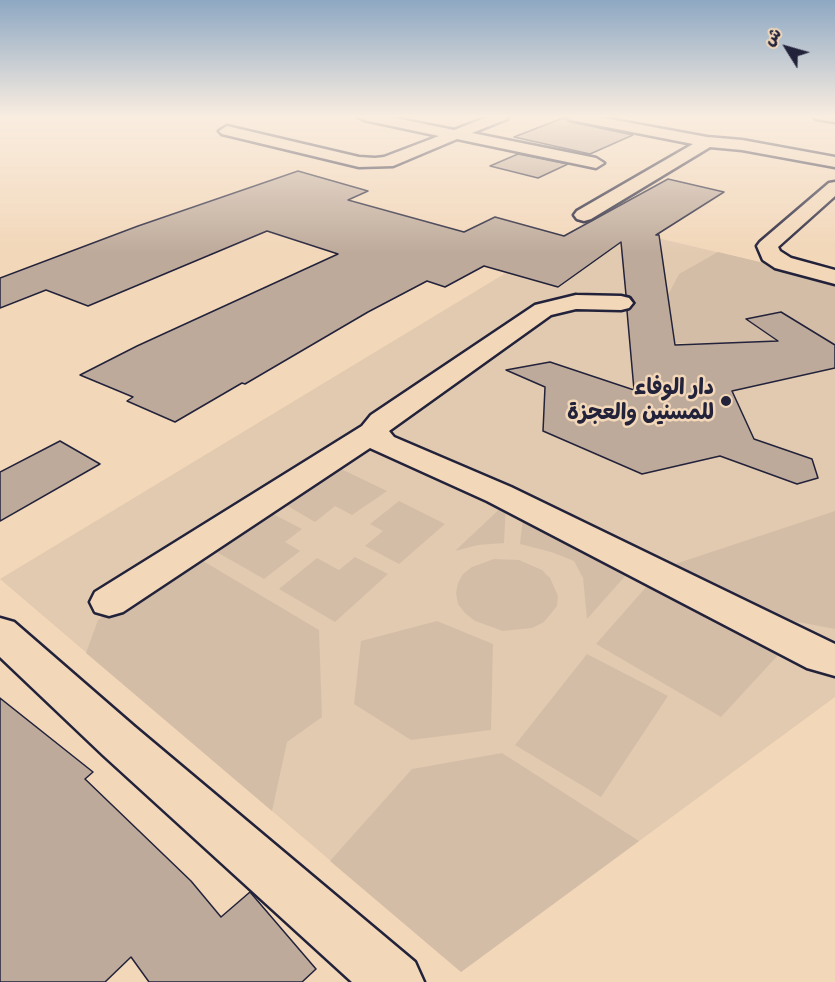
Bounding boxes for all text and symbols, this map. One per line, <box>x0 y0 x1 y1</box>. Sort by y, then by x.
north arrow <box>757 18 817 78</box>
text: ش <box>759 24 785 50</box>
place label: دار الوفاء للمسنين والعجزة <box>567 375 714 427</box>
marker: دار الوفاء للمسنين والعجزة <box>719 394 733 408</box>

